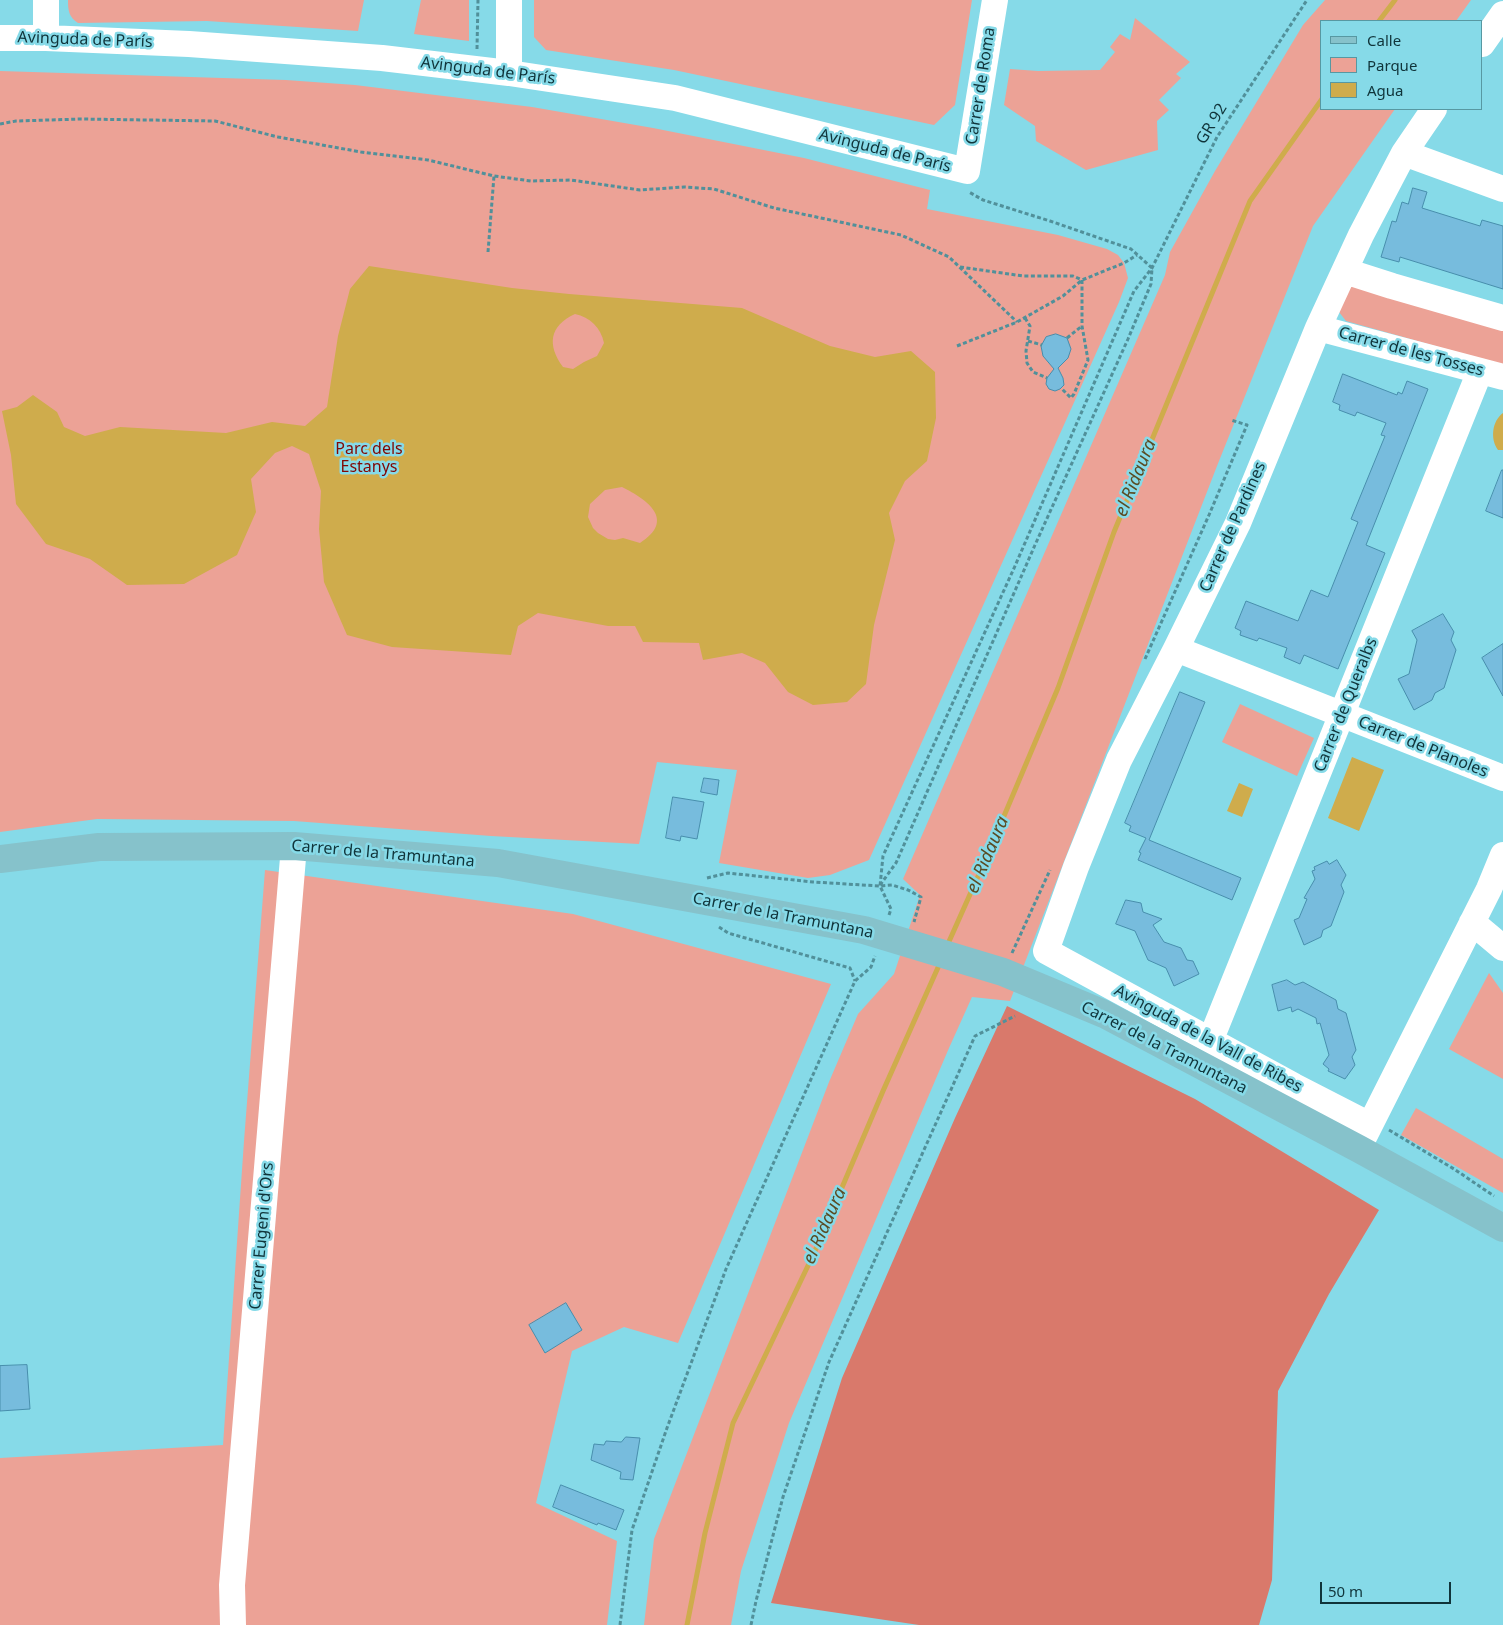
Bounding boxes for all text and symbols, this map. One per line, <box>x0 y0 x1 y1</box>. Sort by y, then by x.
legend <box>1320 20 1483 110</box>
street label: Carrer de Roma <box>962 26 1000 146</box>
street label: Avinguda de París <box>17 28 153 52</box>
text: Calle <box>1367 30 1401 50</box>
street label: Avinguda de París <box>420 53 556 89</box>
text: Parque <box>1367 55 1417 75</box>
text: Agua <box>1367 80 1404 100</box>
street label: GR 92 <box>1192 100 1232 148</box>
street label: Avinguda de París <box>817 125 953 177</box>
street label: Carrer de les Tosses <box>1336 323 1486 381</box>
water label: el Ridaura <box>1111 436 1161 520</box>
park label: Parc dels Estanys <box>335 439 403 477</box>
street label: Carrer de Pardines <box>1196 459 1270 595</box>
street label: Carrer de Queralbs <box>1310 635 1382 775</box>
street label: Carrer de Planoles <box>1355 712 1491 782</box>
water label: el Ridaura <box>962 813 1014 897</box>
street label: Carrer de la Tramuntana <box>291 836 475 872</box>
street label: Carrer de la Tramuntana <box>691 889 875 943</box>
street label: Avinguda de la Vall de Ribes <box>1111 981 1305 1097</box>
street label: Carrer de la Tramuntana <box>1078 998 1250 1098</box>
street label: Carrer Eugeni d'Ors <box>246 1162 278 1310</box>
water label: el Ridaura <box>799 1184 851 1268</box>
scale bar <box>1323 1572 1454 1604</box>
text: 50 m <box>1328 1581 1363 1601</box>

